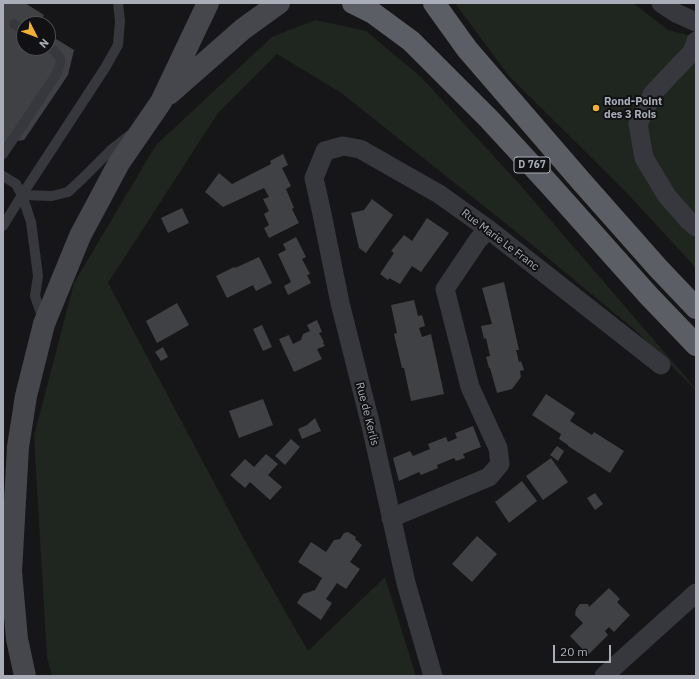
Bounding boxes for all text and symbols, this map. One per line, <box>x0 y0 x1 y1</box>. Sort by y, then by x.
north arrow <box>16 16 56 56</box>
text: N <box>36 36 52 51</box>
place label: Rond-Point des 3 Rois <box>604 95 662 121</box>
marker: Rond-Point des 3 Rois <box>591 103 601 113</box>
road number: D 767 <box>514 157 550 173</box>
street label: Rue Marie Le Franc <box>459 207 541 273</box>
street label: Rue de Kerlis <box>353 381 381 447</box>
scale bar <box>555 637 613 663</box>
text: 20 m <box>560 644 588 659</box>

